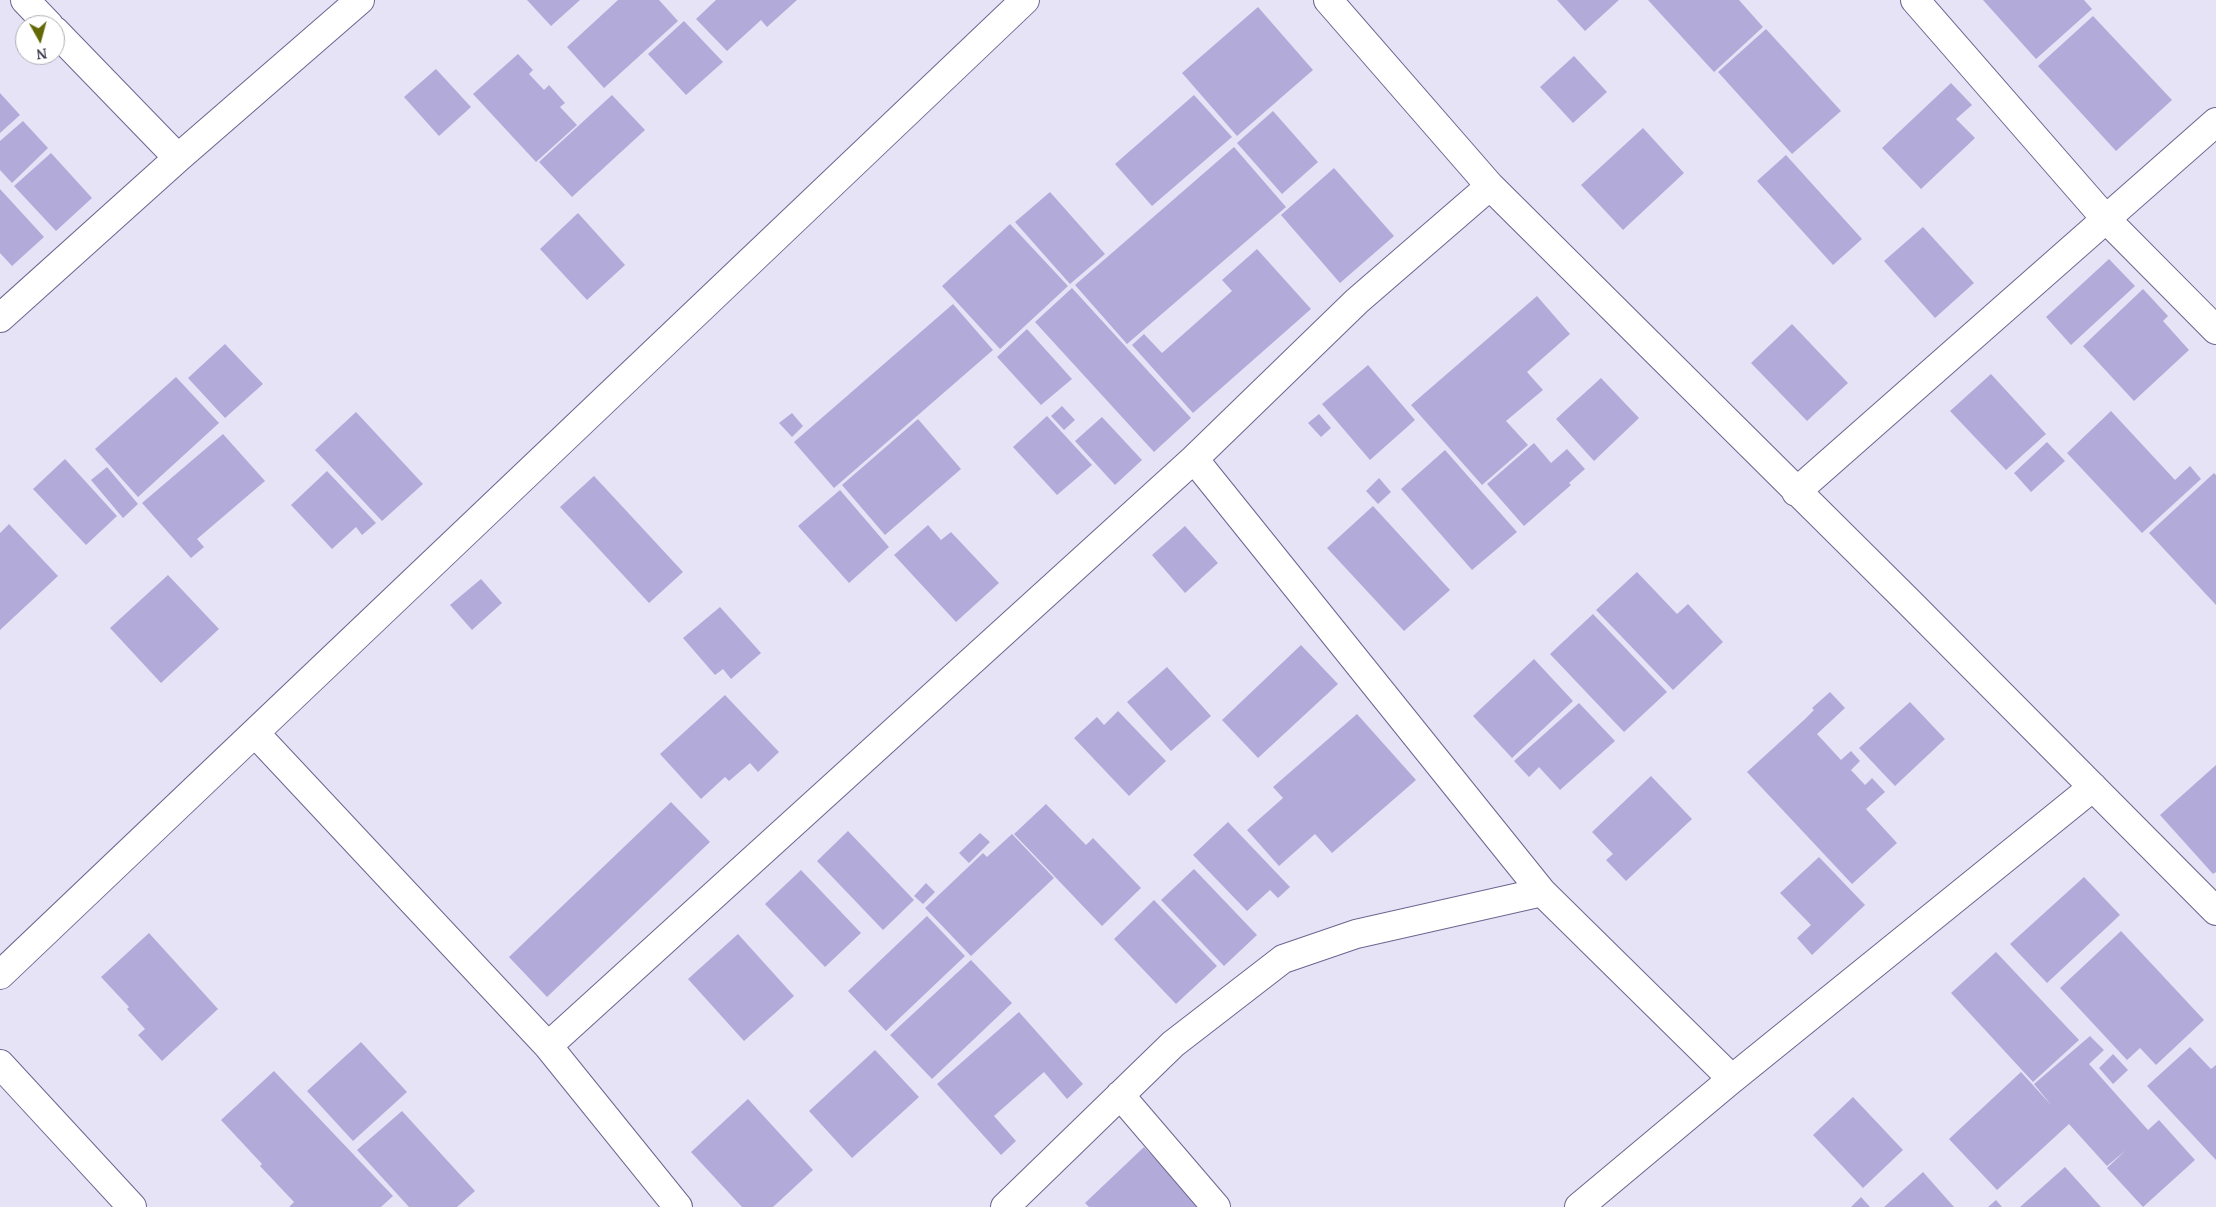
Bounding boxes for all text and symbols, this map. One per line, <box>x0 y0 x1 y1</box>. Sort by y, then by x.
north arrow <box>15 15 65 65</box>
text: N <box>35 44 48 64</box>

